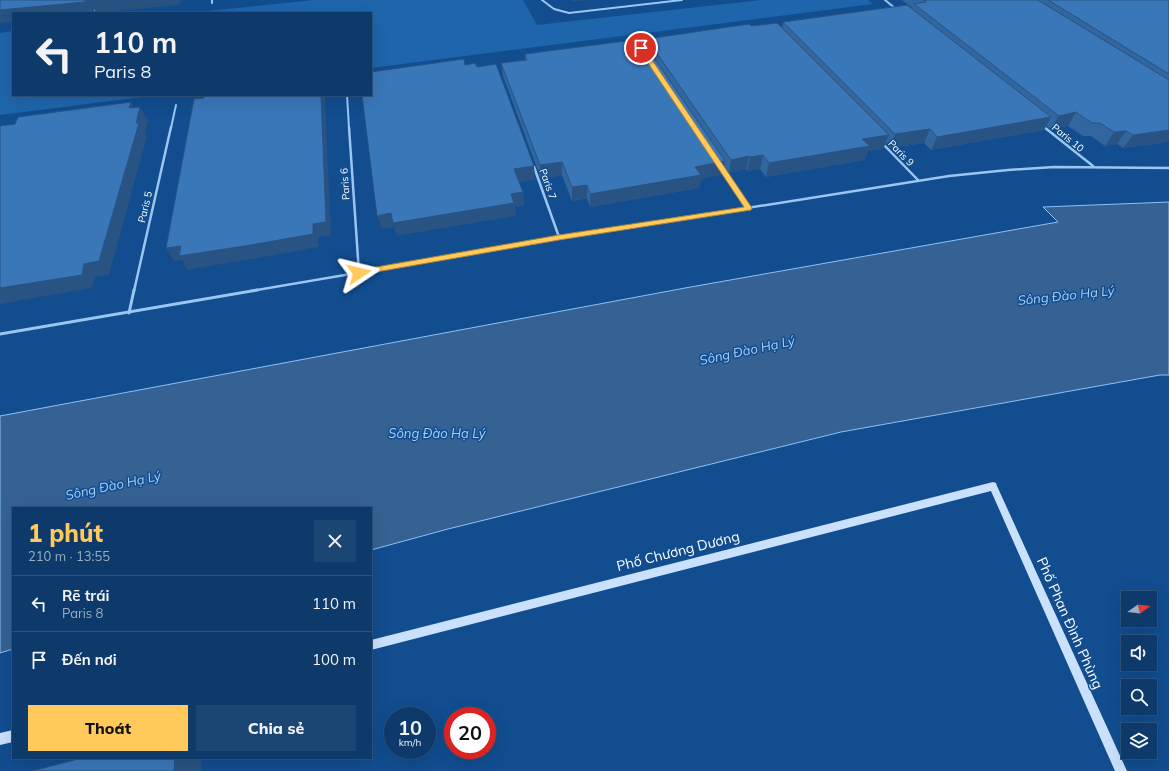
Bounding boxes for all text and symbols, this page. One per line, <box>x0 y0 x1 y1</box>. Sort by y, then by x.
text: 110 m <box>94 25 177 60</box>
icon: left <box>28 28 80 80</box>
pin <box>624 31 658 65</box>
icon: arrive <box>630 37 652 59</box>
text: Paris 8 <box>94 60 151 83</box>
street label: Paris 10 <box>1049 121 1087 155</box>
street label: Paris 9 <box>885 137 917 169</box>
street label: Paris 7 <box>536 167 560 201</box>
street label: Paris 6 <box>337 168 353 200</box>
street label: Paris 5 <box>135 190 155 224</box>
position arrow <box>338 252 380 294</box>
water label: Sông Đào Hạ Lý <box>1017 282 1116 308</box>
water label: Sông Đào Hạ Lý <box>698 332 797 368</box>
water label: Sông Đào Hạ Lý <box>388 425 487 441</box>
water label: Sông Đào Hạ Lý <box>64 467 163 503</box>
text: 1 phút <box>28 518 103 548</box>
button: close <box>314 520 356 562</box>
street label: Phố Chương Dương <box>615 527 741 575</box>
text: 210 m · 13:55 <box>28 548 110 564</box>
street label: Phố Phan Đình Phùng <box>1033 554 1107 692</box>
text: Rẽ trái <box>62 586 109 605</box>
north arrow <box>1121 591 1157 627</box>
map controls <box>1121 591 1157 759</box>
icon: left <box>28 593 50 615</box>
text: 110 m <box>312 594 356 613</box>
text: Paris 8 <box>62 605 103 621</box>
button: sound <box>1121 635 1157 671</box>
icon: arrive <box>28 649 50 671</box>
text: Đến nơi <box>62 650 117 669</box>
text: 100 m <box>312 650 356 669</box>
button: search <box>1121 679 1157 715</box>
button: Thoát <box>28 705 188 751</box>
button: Chia sẻ <box>196 705 356 751</box>
speed limit sign: 20 <box>444 707 496 759</box>
text: 10 <box>398 715 422 740</box>
button: layers <box>1121 723 1157 759</box>
text: km/h <box>399 736 421 749</box>

